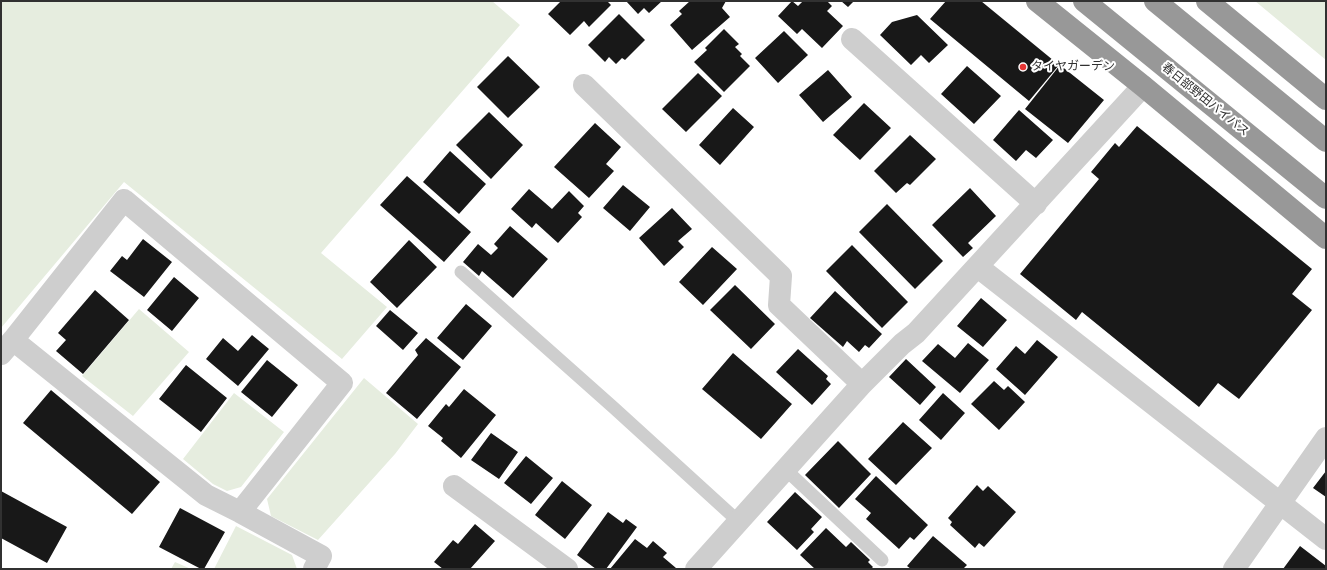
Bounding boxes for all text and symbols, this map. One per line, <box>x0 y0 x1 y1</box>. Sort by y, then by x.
place label: タイヤガーデン <box>1031 60 1115 74</box>
street label: 春日部野田バイパス <box>1159 60 1251 140</box>
marker: タイヤガーデン <box>1018 62 1028 72</box>

